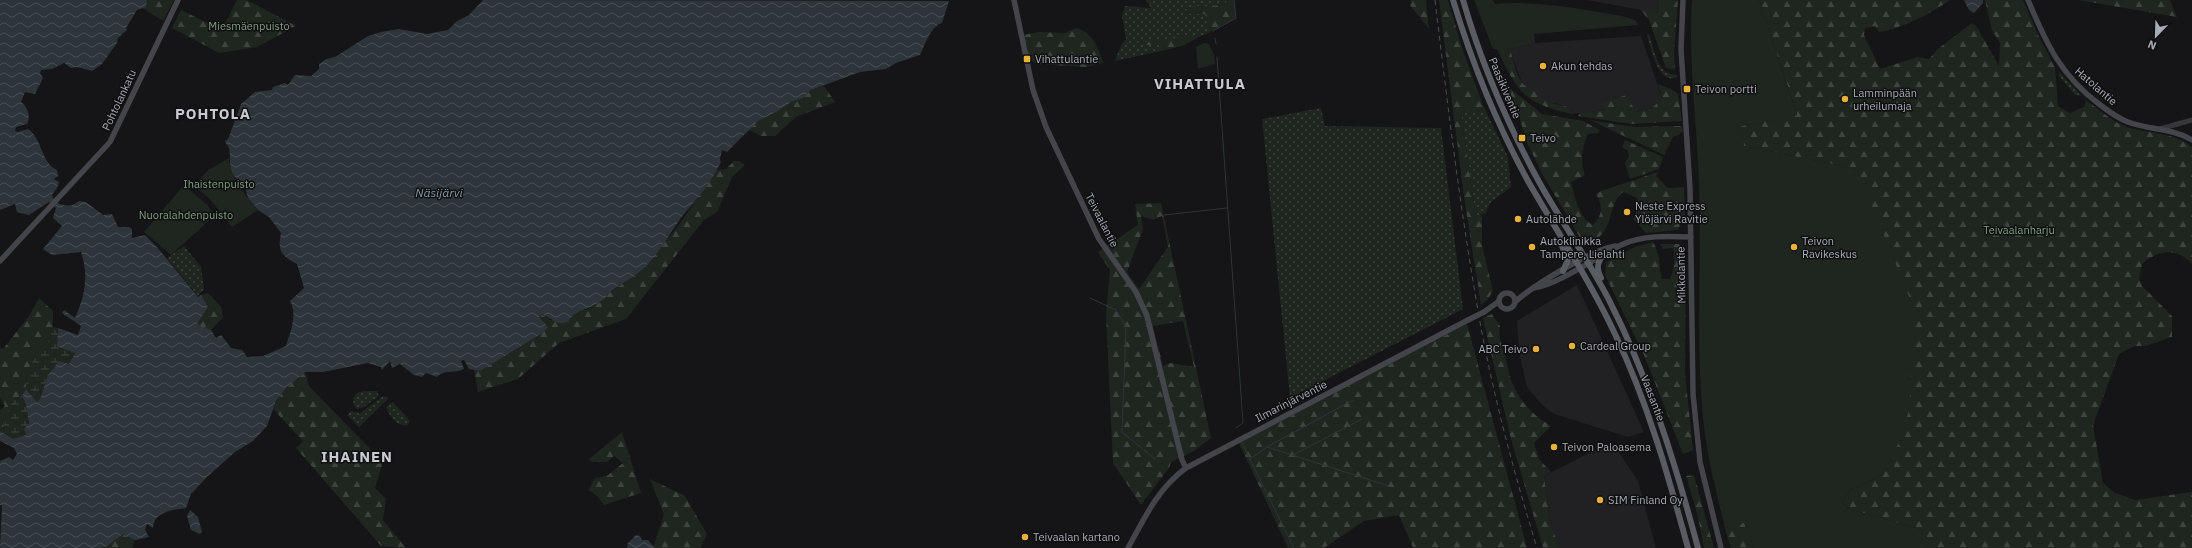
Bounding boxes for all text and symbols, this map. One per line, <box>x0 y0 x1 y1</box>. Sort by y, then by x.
north arrow <box>2136 16 2176 56</box>
park label: Miesmäenpuisto <box>208 19 290 33</box>
text: N <box>2146 37 2158 53</box>
place label: Vihattulantie <box>1035 52 1098 66</box>
marker: Vihattulantie <box>1022 54 1032 64</box>
street label: Paasikiventie <box>1486 55 1524 121</box>
place label: Akun tehdas <box>1551 59 1613 73</box>
marker: Akun tehdas <box>1538 61 1548 71</box>
street label: Hatolantie <box>2072 64 2120 108</box>
street label: Pohtolankatu <box>99 67 139 133</box>
district label: VIHATTULA <box>1154 74 1246 93</box>
place label: Teivon portti <box>1695 82 1757 96</box>
marker: Teivon portti <box>1682 84 1692 94</box>
place label: Lamminpään urheilumaja <box>1853 86 1917 113</box>
marker: Lamminpään urheilumaja <box>1840 94 1850 104</box>
district label: POHTOLA <box>175 104 251 123</box>
place label: Teivo <box>1530 131 1556 145</box>
marker: Teivo <box>1517 133 1527 143</box>
park label: Ihaistenpuisto <box>183 177 255 191</box>
water label: Näsijärvi <box>415 185 464 200</box>
street label: Teivaalantie <box>1082 190 1122 250</box>
place label: Neste Express Ylöjärvi Ravitie <box>1635 199 1708 226</box>
marker: Neste Express Ylöjärvi Ravitie <box>1622 207 1632 217</box>
park label: Nuoralahdenpuisto <box>139 208 233 222</box>
place label: Autolähde <box>1526 212 1577 226</box>
marker: Autolähde <box>1513 214 1523 224</box>
park label: Teivaalanharju <box>1983 223 2055 237</box>
place label: Autoklinikka Tampere, Lielahti <box>1540 234 1625 261</box>
place label: Teivon Ravikeskus <box>1802 234 1857 261</box>
marker: Autoklinikka Tampere, Lielahti <box>1527 242 1537 252</box>
marker: Teivon Ravikeskus <box>1789 242 1799 252</box>
street label: Mikkolantie <box>1674 246 1688 304</box>
place label: Cardeal Group <box>1580 339 1651 353</box>
marker: Cardeal Group <box>1567 341 1577 351</box>
place label: ABC Teivo <box>1478 342 1528 356</box>
marker: ABC Teivo <box>1531 344 1541 354</box>
street label: Vaasantie <box>1638 373 1668 423</box>
street label: Ilmarinjärventie <box>1253 377 1329 425</box>
place label: Teivon Paloasema <box>1562 440 1651 454</box>
marker: Teivon Paloasema <box>1549 442 1559 452</box>
district label: IHAINEN <box>321 447 393 466</box>
place label: SIM Finland Oy <box>1608 493 1683 507</box>
marker: SIM Finland Oy <box>1595 495 1605 505</box>
place label: Teivaalan kartano <box>1033 530 1120 544</box>
marker: Teivaalan kartano <box>1020 532 1030 542</box>

